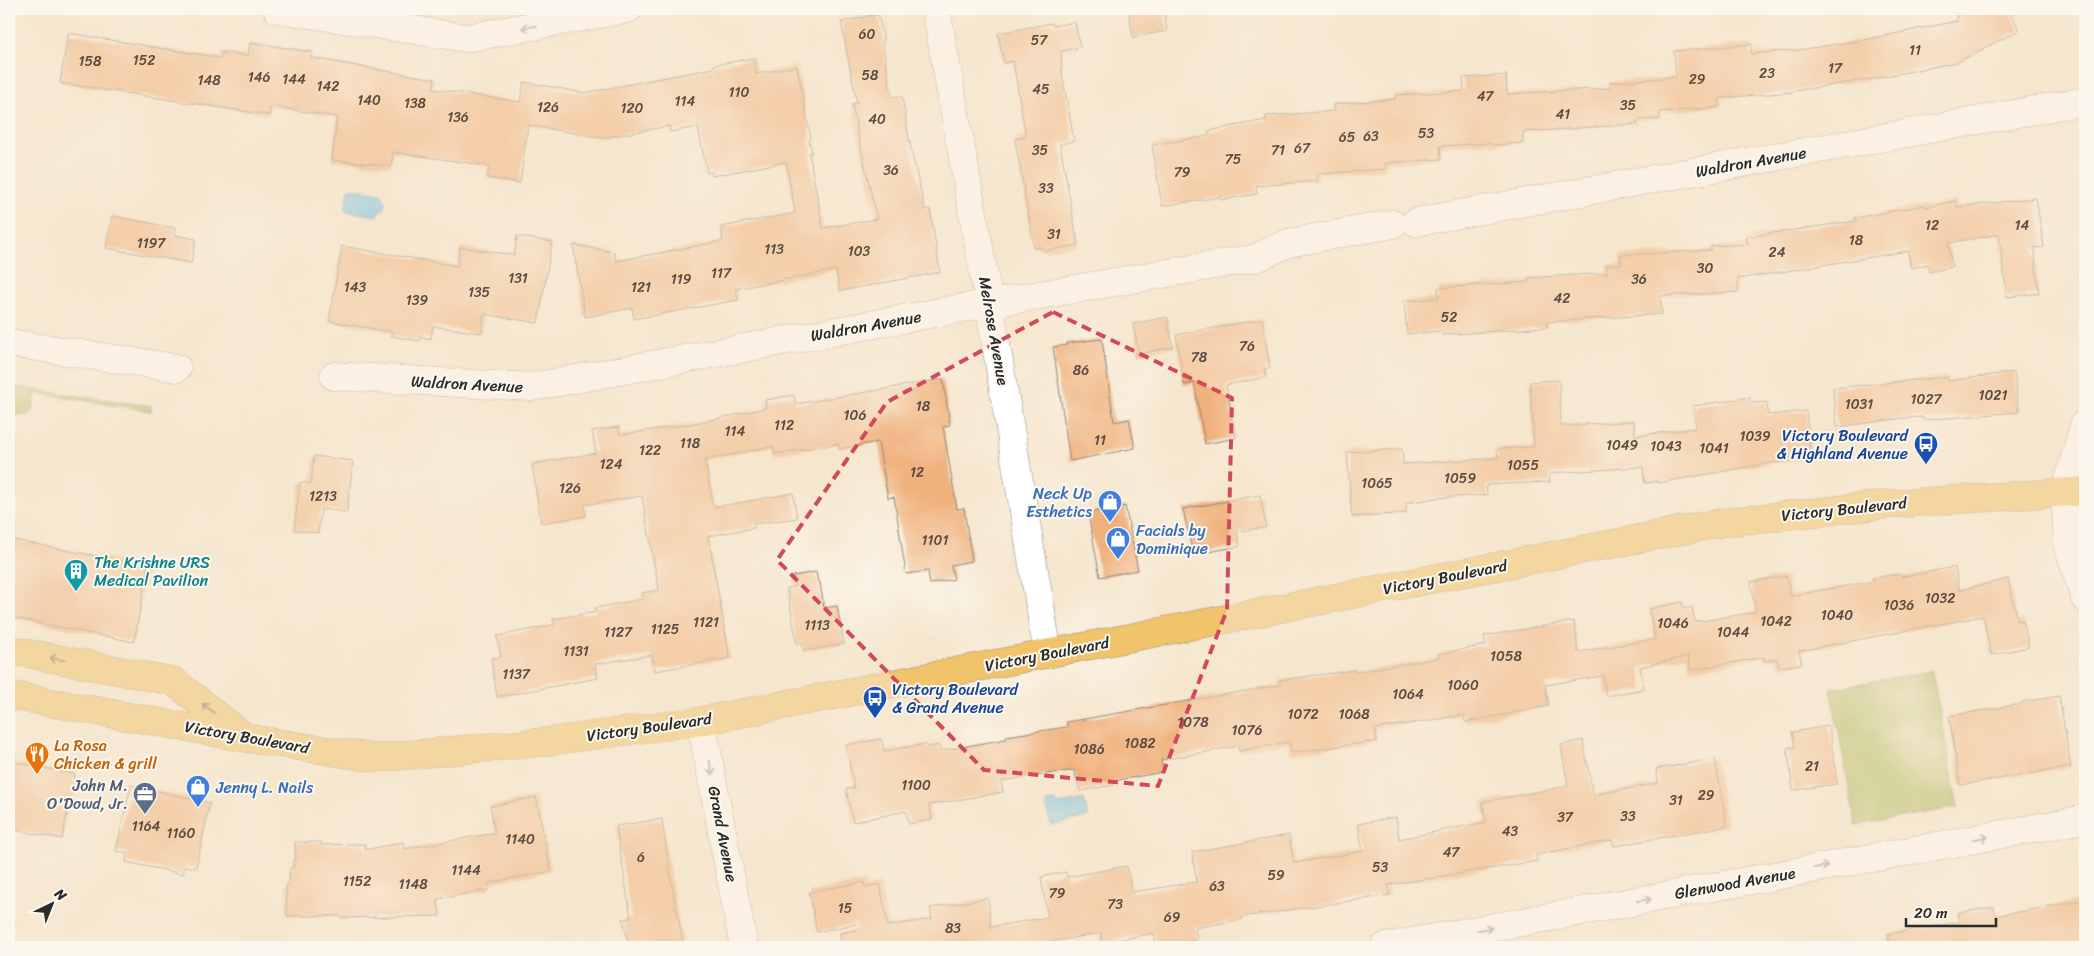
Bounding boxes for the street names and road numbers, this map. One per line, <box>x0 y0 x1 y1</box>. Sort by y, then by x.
street label: Waldron Avenue <box>1693 138 1809 186</box>
street label: Melrose Avenue <box>970 274 1018 388</box>
street label: Waldron Avenue <box>808 302 924 350</box>
street label: Waldron Avenue <box>410 367 524 401</box>
street label: Victory Boulevard <box>1780 488 1910 530</box>
street label: Victory Boulevard <box>1380 550 1511 603</box>
street label: Victory Boulevard <box>982 627 1113 680</box>
street label: Victory Boulevard <box>585 704 715 750</box>
street label: Victory Boulevard <box>182 712 313 762</box>
street label: Grand Avenue <box>699 783 747 885</box>
street label: Glenwood Avenue <box>1672 858 1798 908</box>

